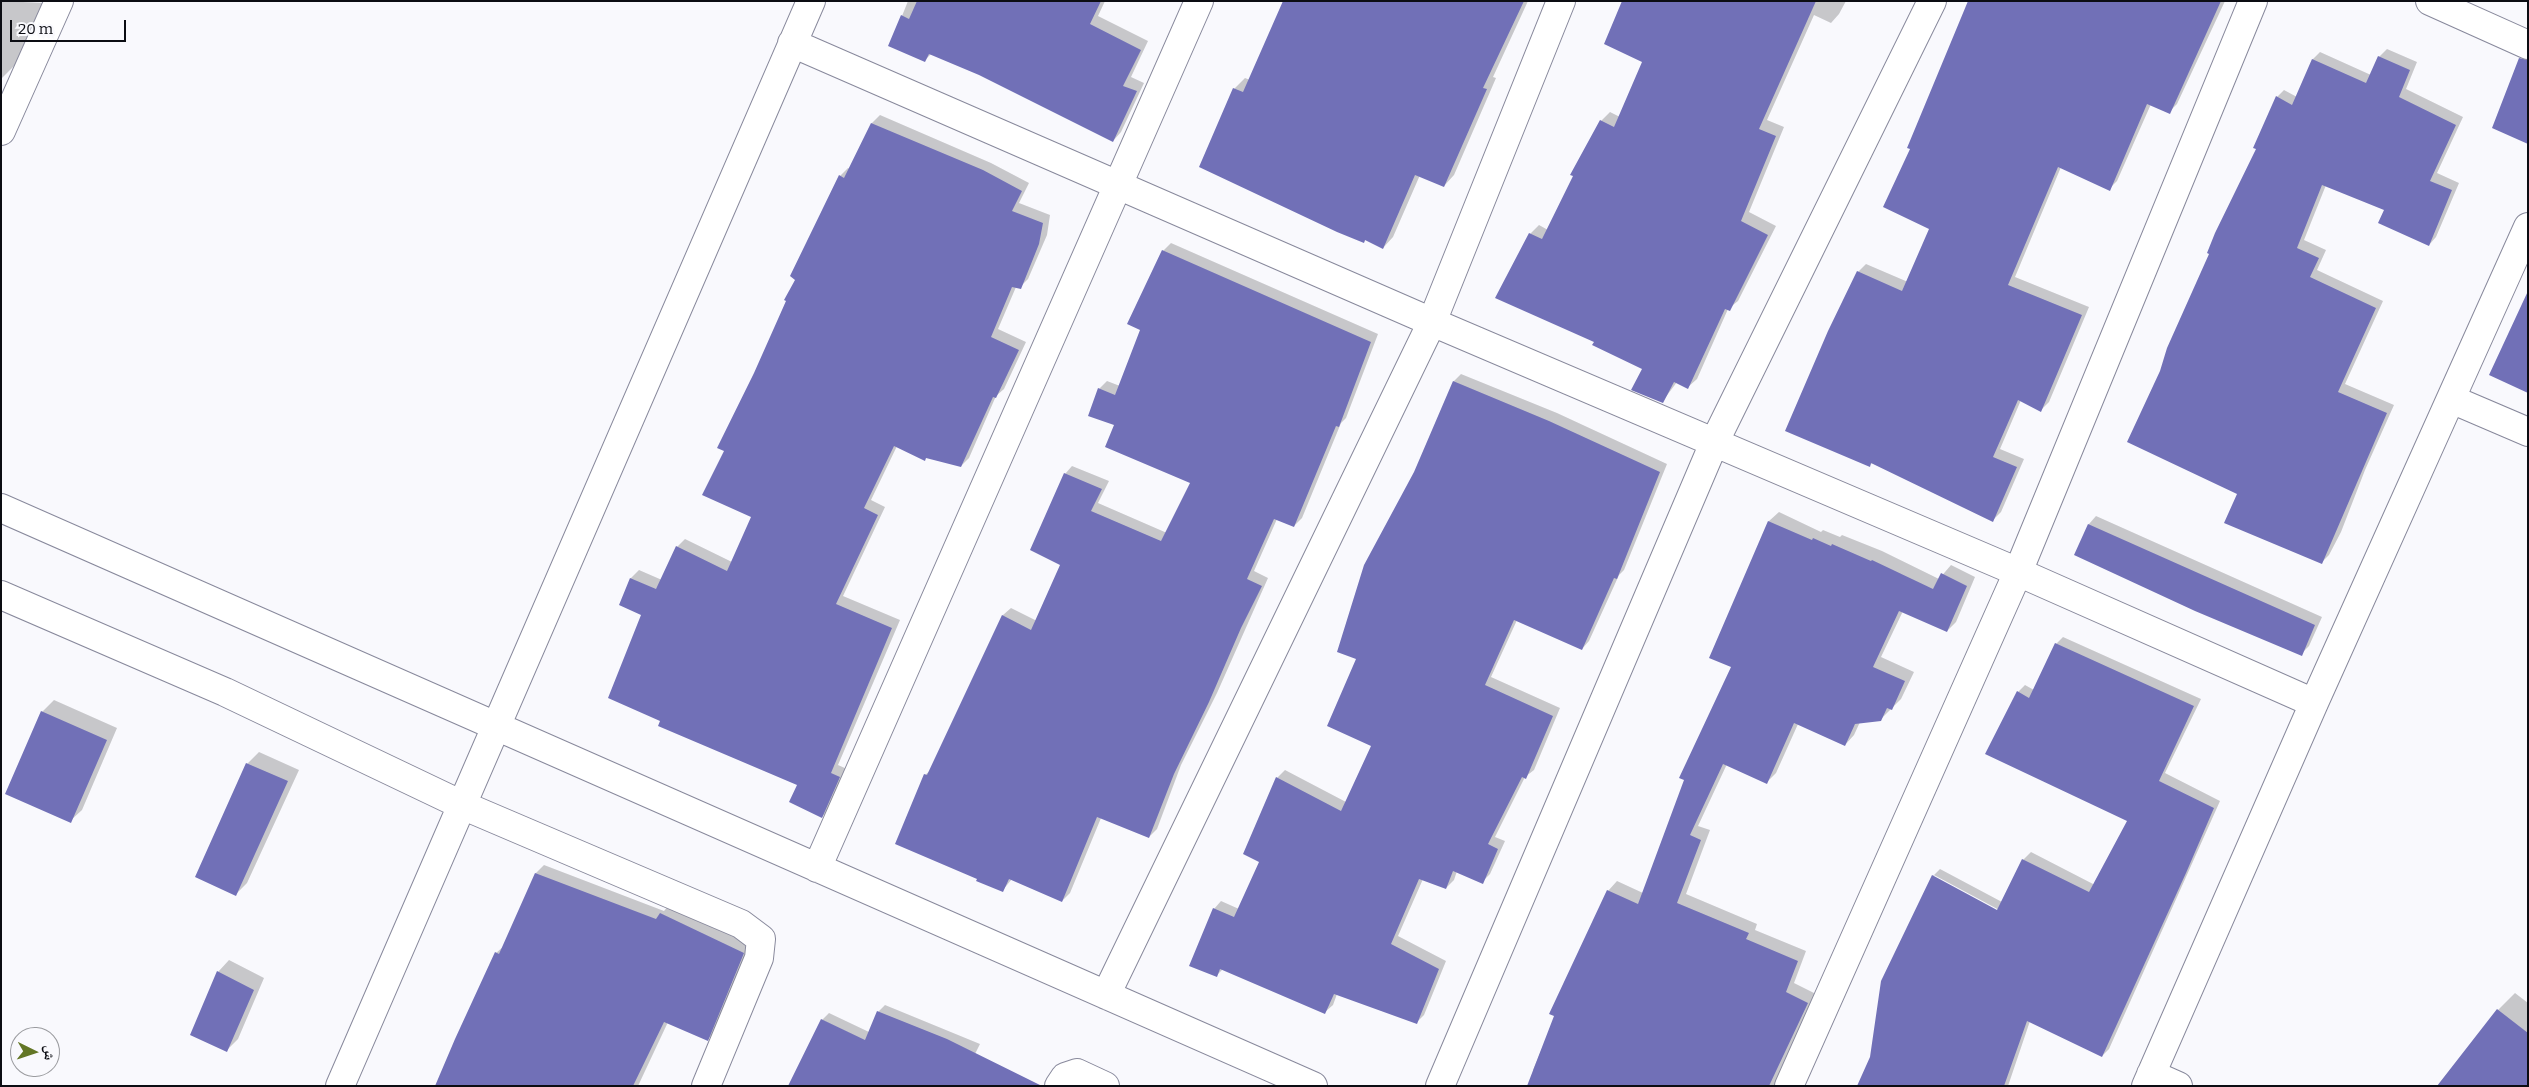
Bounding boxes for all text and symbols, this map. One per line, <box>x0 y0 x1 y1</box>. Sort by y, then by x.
scale bar <box>12 10 129 42</box>
text: 20 m <box>18 20 53 38</box>
north arrow <box>10 1027 60 1077</box>
text: ش <box>40 1045 58 1061</box>

